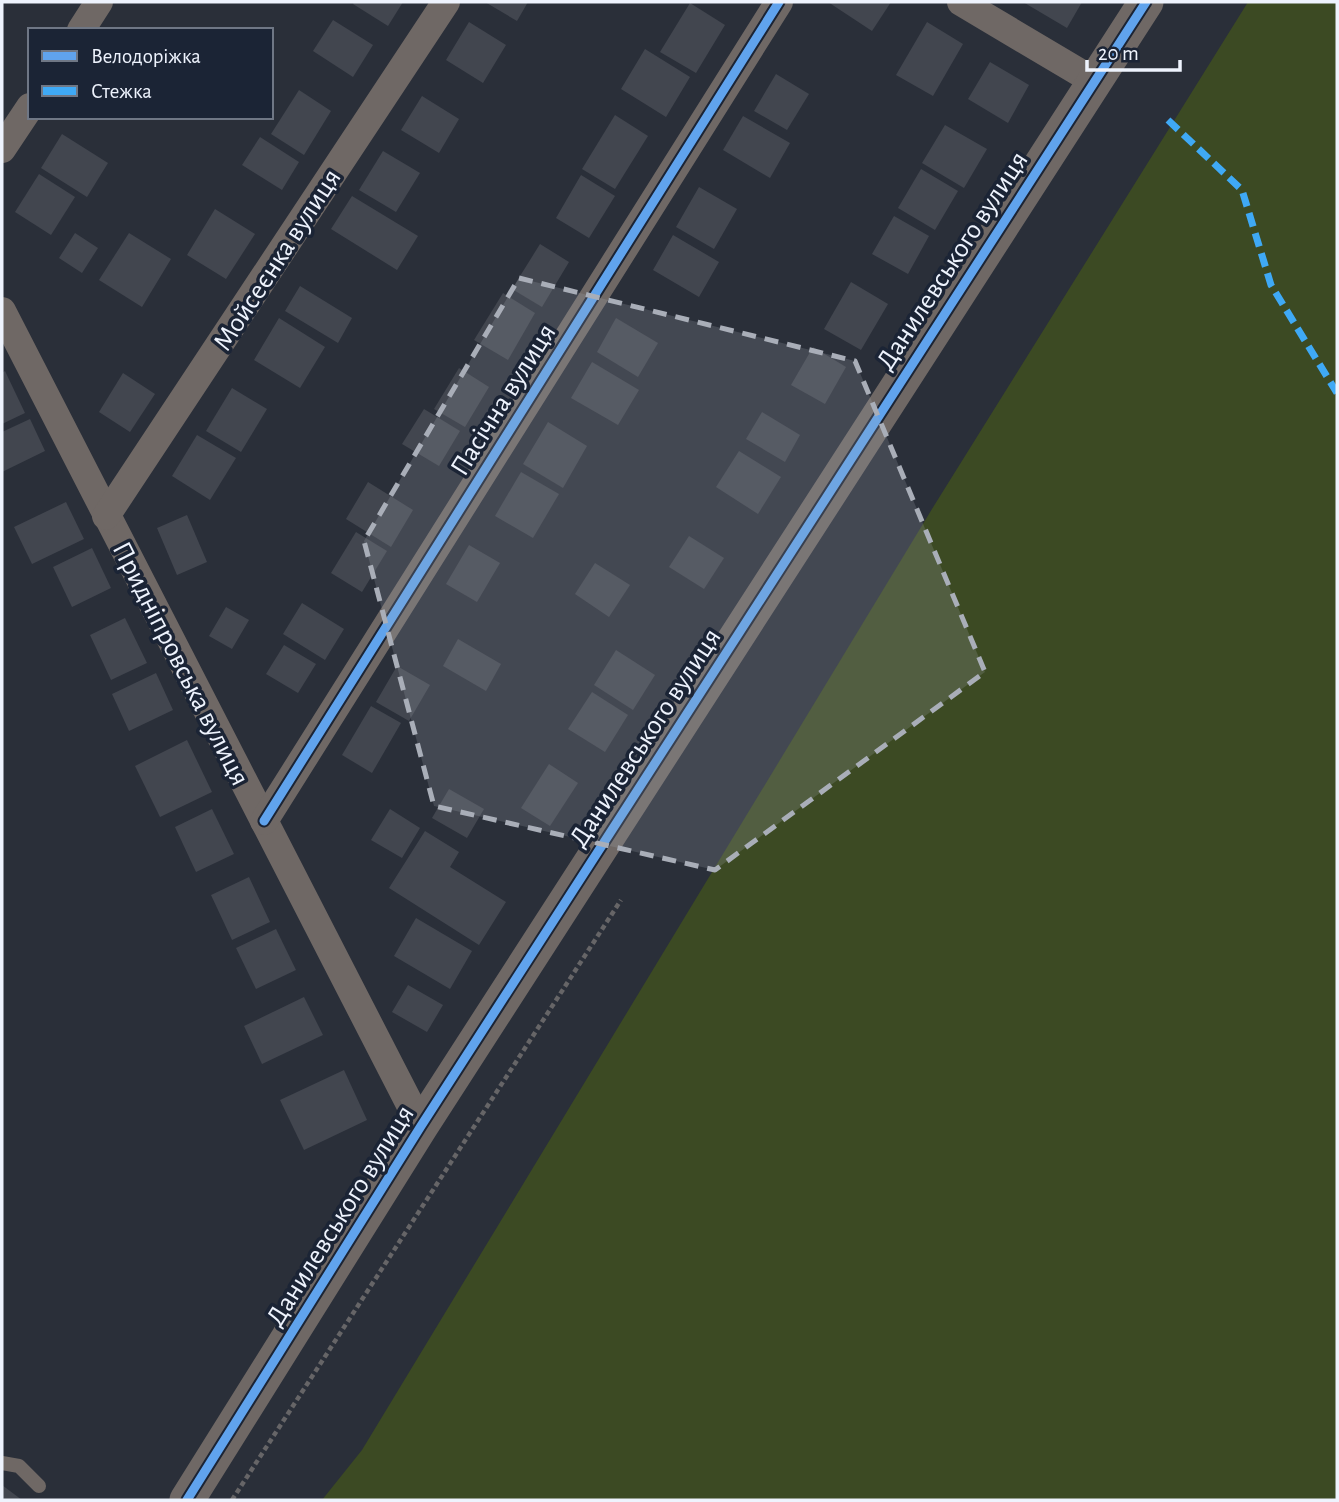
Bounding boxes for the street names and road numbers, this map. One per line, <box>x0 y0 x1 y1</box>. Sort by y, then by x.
street label: Данилевського вулиця <box>872 147 1034 375</box>
street label: Мойсеєнка вулиця <box>209 164 347 356</box>
street label: Пасічна вулиця <box>446 319 561 481</box>
street label: Придніпровська вулиця <box>107 537 254 790</box>
street label: Данилевського вулиця <box>565 624 727 852</box>
street label: Данилевського вулиця <box>261 1101 420 1331</box>

